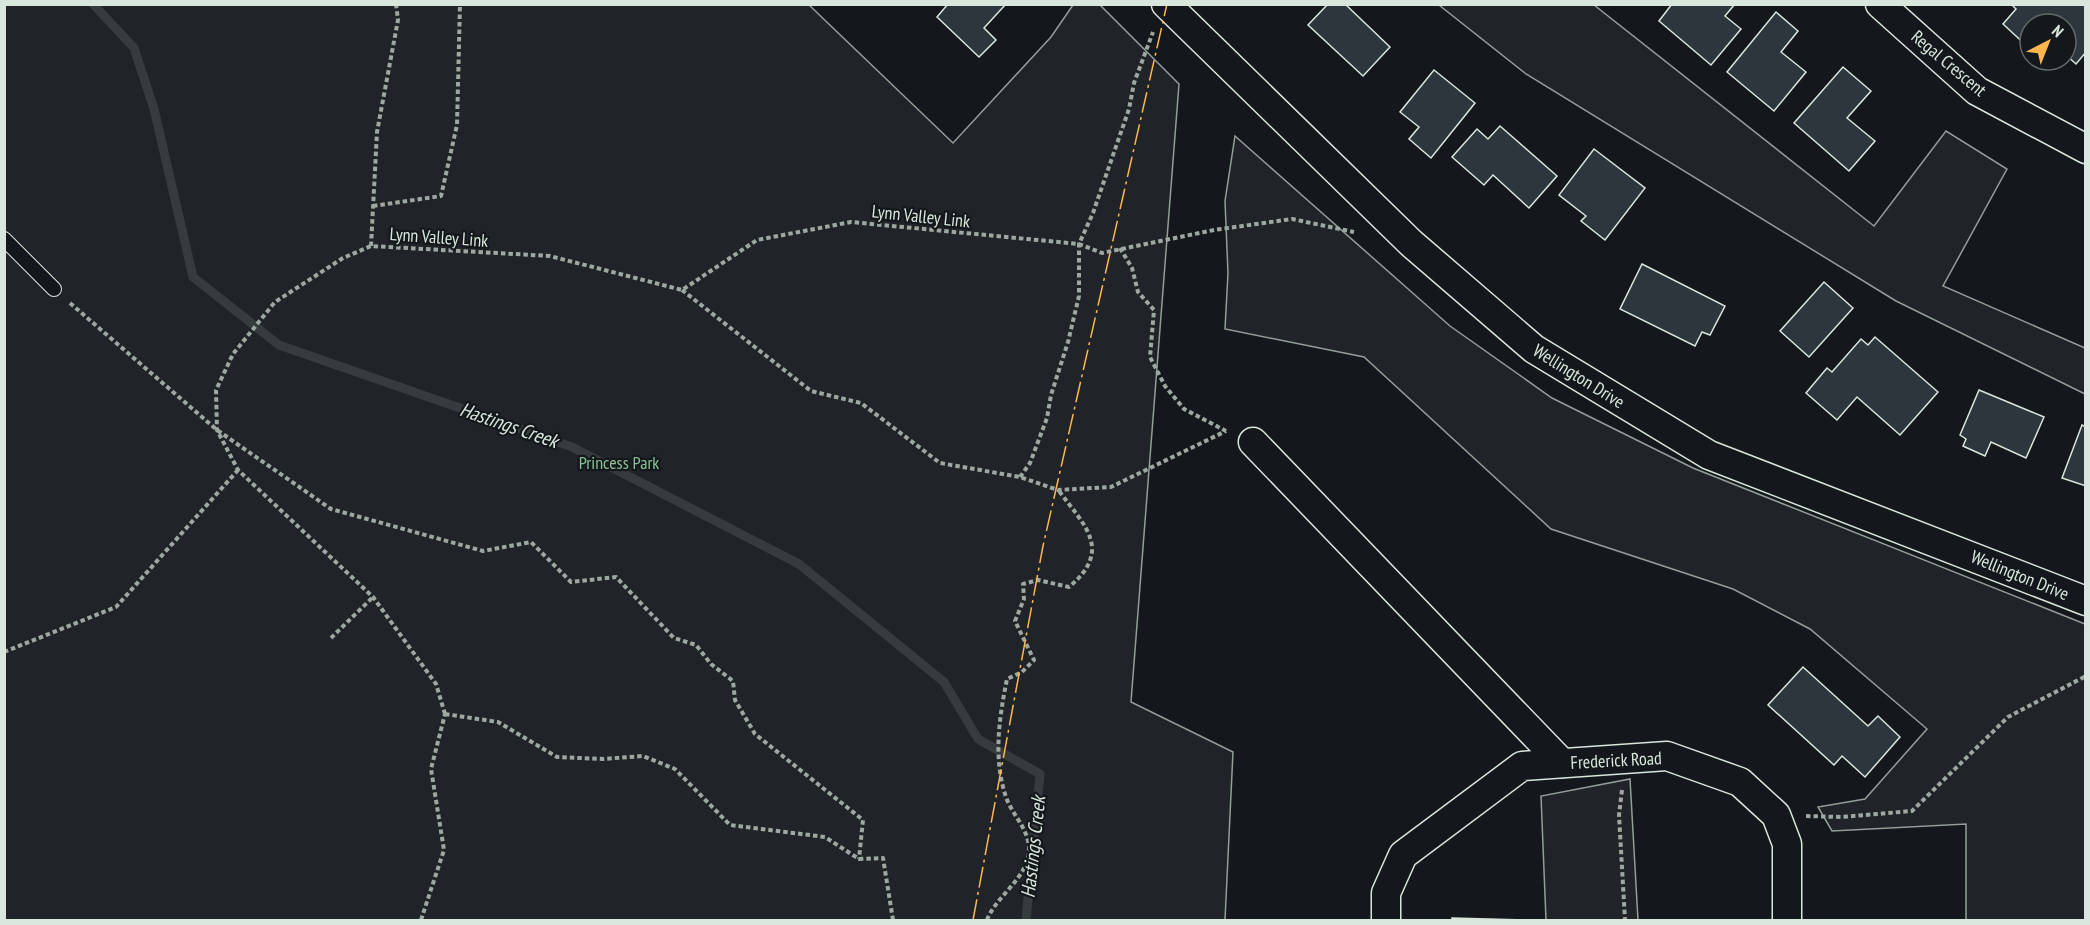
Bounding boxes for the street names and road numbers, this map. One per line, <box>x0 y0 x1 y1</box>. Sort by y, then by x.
street label: Regal Crescent <box>1907 25 1991 101</box>
street label: Lynn Valley Link <box>871 199 971 233</box>
street label: Lynn Valley Link <box>389 222 489 252</box>
street label: Wellington Drive <box>1529 339 1629 413</box>
street label: Wellington Drive <box>1968 545 2072 605</box>
street label: Frederick Road <box>1570 746 1662 774</box>

